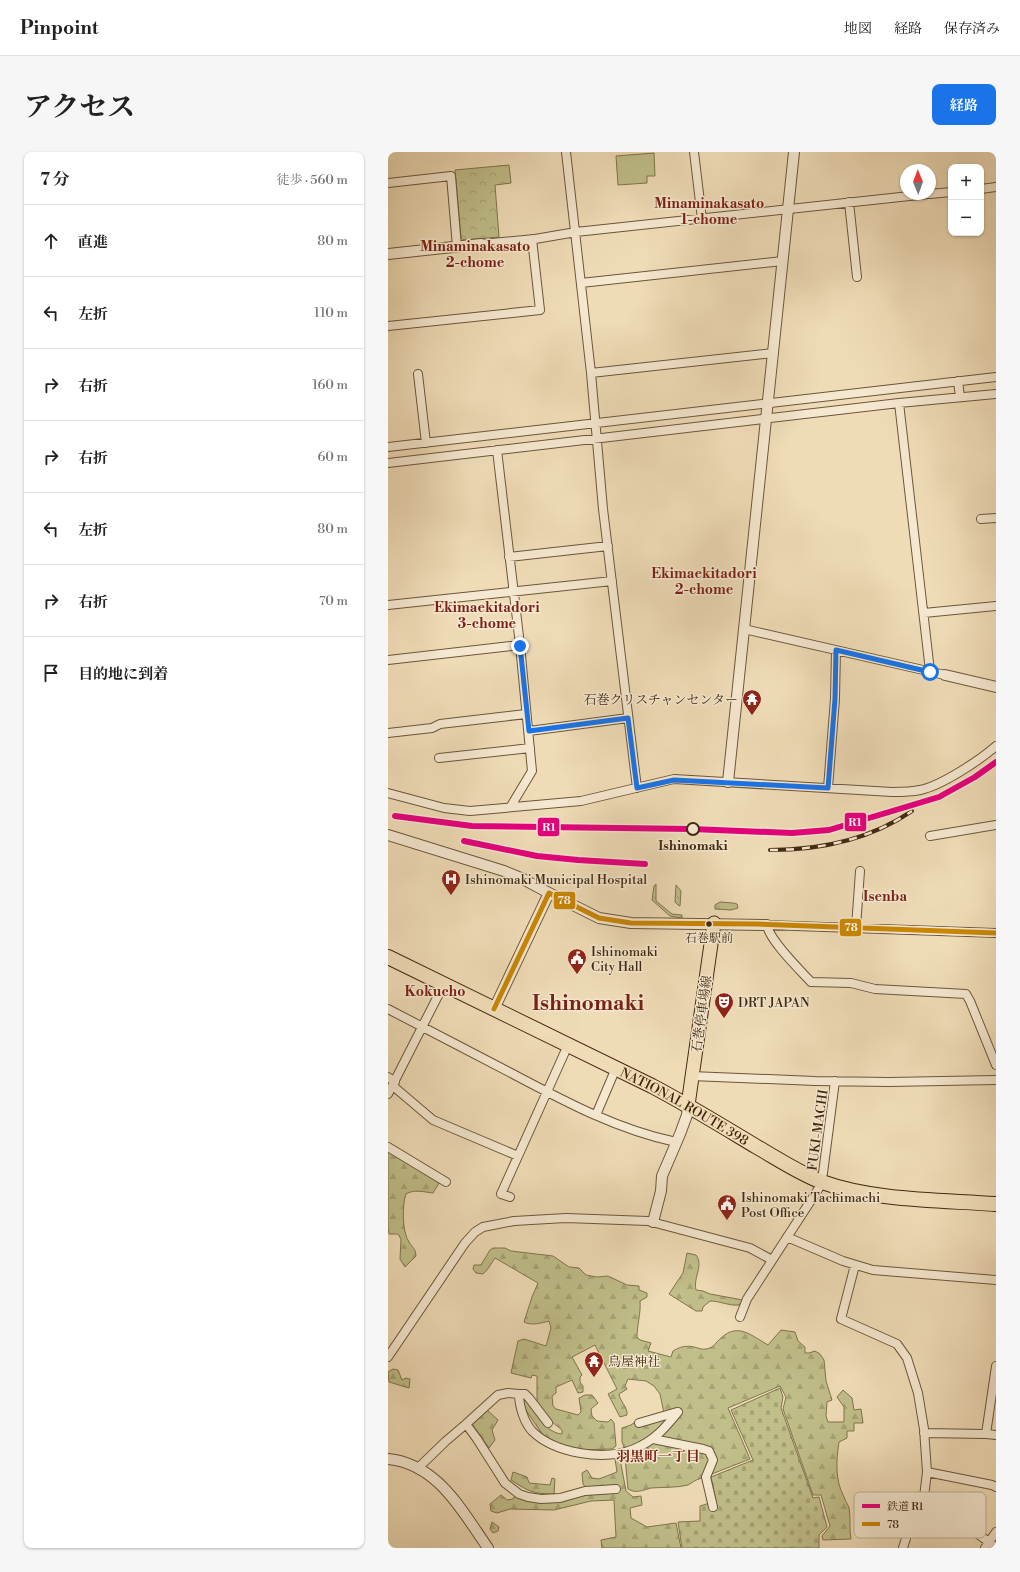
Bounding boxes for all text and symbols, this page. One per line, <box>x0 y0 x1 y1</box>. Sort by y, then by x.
text: Pinpoint <box>20 16 99 40</box>
text: 地図 <box>844 20 872 38</box>
text: 経路 <box>894 20 922 38</box>
text: 保存済み <box>944 20 1000 38</box>
button: 経路 <box>932 84 996 125</box>
text: アクセス <box>24 90 135 125</box>
north arrow <box>900 164 936 200</box>
map controls <box>948 164 984 236</box>
button: + <box>948 164 984 200</box>
text: 7 分 <box>40 169 70 191</box>
text: 徒歩 · 560 m <box>277 172 348 188</box>
district label: Minaminakasato 1-chome <box>654 195 764 229</box>
button: − <box>948 200 984 236</box>
icon: ahead <box>40 230 62 252</box>
text: 直進 <box>78 233 108 252</box>
text: 80 m <box>317 233 348 249</box>
district label: Minaminakasato 2-chome <box>420 238 530 272</box>
icon: left <box>40 302 62 324</box>
text: 左折 <box>78 305 108 324</box>
text: 110 m <box>314 305 348 321</box>
icon: right <box>40 374 62 396</box>
text: 右折 <box>78 377 108 396</box>
text: 160 m <box>312 377 348 393</box>
icon: right <box>40 446 62 468</box>
text: 右折 <box>78 449 108 468</box>
text: 60 m <box>317 449 348 465</box>
icon: left <box>40 518 62 540</box>
text: 左折 <box>78 521 108 540</box>
text: 80 m <box>317 521 348 537</box>
district label: Ekimaekitadori 2-chome <box>651 565 757 599</box>
icon: right <box>40 590 62 612</box>
text: 右折 <box>78 593 108 612</box>
text: 70 m <box>319 593 348 609</box>
district label: Ekimaekitadori 3-chome <box>434 599 540 633</box>
route end <box>511 637 529 655</box>
icon: arrive <box>40 662 62 684</box>
route start <box>921 663 939 681</box>
text: 目的地に到着 <box>78 665 168 684</box>
temple icon: 石巻クリスチャンセンター <box>741 688 763 716</box>
place label: 石巻クリスチャンセンター <box>583 692 738 708</box>
line badge: R1 <box>844 812 867 832</box>
text: R1 <box>848 816 862 830</box>
line badge: R1 <box>537 817 560 837</box>
text: R1 <box>542 821 556 835</box>
marker: Ishinomaki <box>686 822 700 836</box>
place label: Ishinomaki <box>658 838 728 854</box>
hospital icon: Ishinomaki Municipal Hospital <box>440 868 462 896</box>
place label: Ishinomaki Municipal Hospital <box>465 872 647 888</box>
district label: Isenba <box>863 888 907 906</box>
line badge: 78 <box>553 891 576 910</box>
text: 78 <box>557 894 571 908</box>
line badge: 78 <box>839 918 862 937</box>
marker: 石巻駅前 <box>704 919 714 929</box>
text: 78 <box>844 921 858 935</box>
place label: 石巻駅前 <box>685 931 733 946</box>
place label: Ishinomaki City Hall <box>591 944 658 975</box>
public building icon: Ishinomaki City Hall <box>566 947 588 975</box>
street label: 石巻停車場線 <box>689 974 715 1054</box>
district label: Kokucho <box>405 983 465 1001</box>
district label: Ishinomaki <box>532 991 644 1017</box>
theatre icon: DRT JAPAN <box>713 991 735 1019</box>
place label: DRT JAPAN <box>738 995 810 1011</box>
street label: NATIONAL ROUTE 398 <box>617 1065 751 1149</box>
street label: FUKI-MACHI <box>804 1088 832 1172</box>
place label: Ishinomaki Tachimachi Post Office <box>741 1190 880 1221</box>
public building icon: Ishinomaki Tachimachi Post Office <box>716 1193 738 1221</box>
temple icon: 鳥屋神社 <box>583 1350 605 1378</box>
place label: 鳥屋神社 <box>608 1354 660 1370</box>
district label: 羽黒町一丁目 <box>616 1448 700 1466</box>
legend <box>854 1492 986 1538</box>
text: 鉄道 R1 <box>887 1500 924 1514</box>
text: 78 <box>887 1518 899 1532</box>

